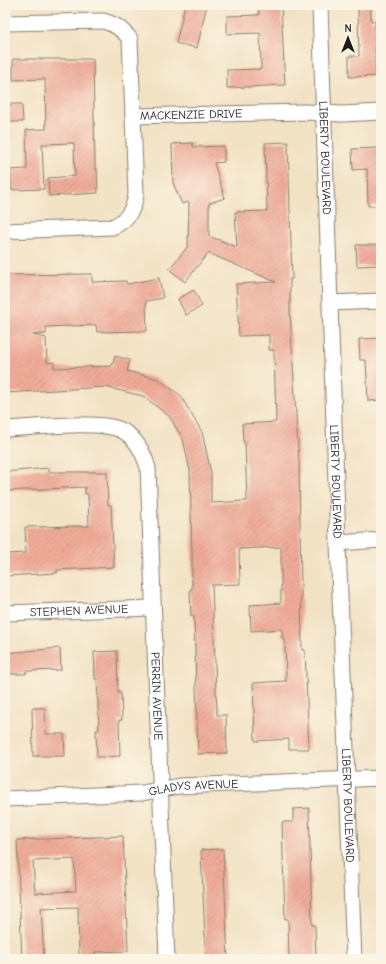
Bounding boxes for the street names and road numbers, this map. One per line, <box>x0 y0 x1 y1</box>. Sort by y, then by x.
street label: LIBERTY BOULEVARD <box>316 101 334 215</box>
street label: MACKENZIE DRIVE <box>140 106 242 123</box>
street label: LIBERTY BOULEVARD <box>327 424 345 539</box>
street label: STEPHEN AVENUE <box>30 602 128 619</box>
street label: PERRIN AVENUE <box>148 652 166 741</box>
street label: LIBERTY BOULEVARD <box>339 748 357 863</box>
street label: GLADYS AVENUE <box>147 777 239 799</box>

